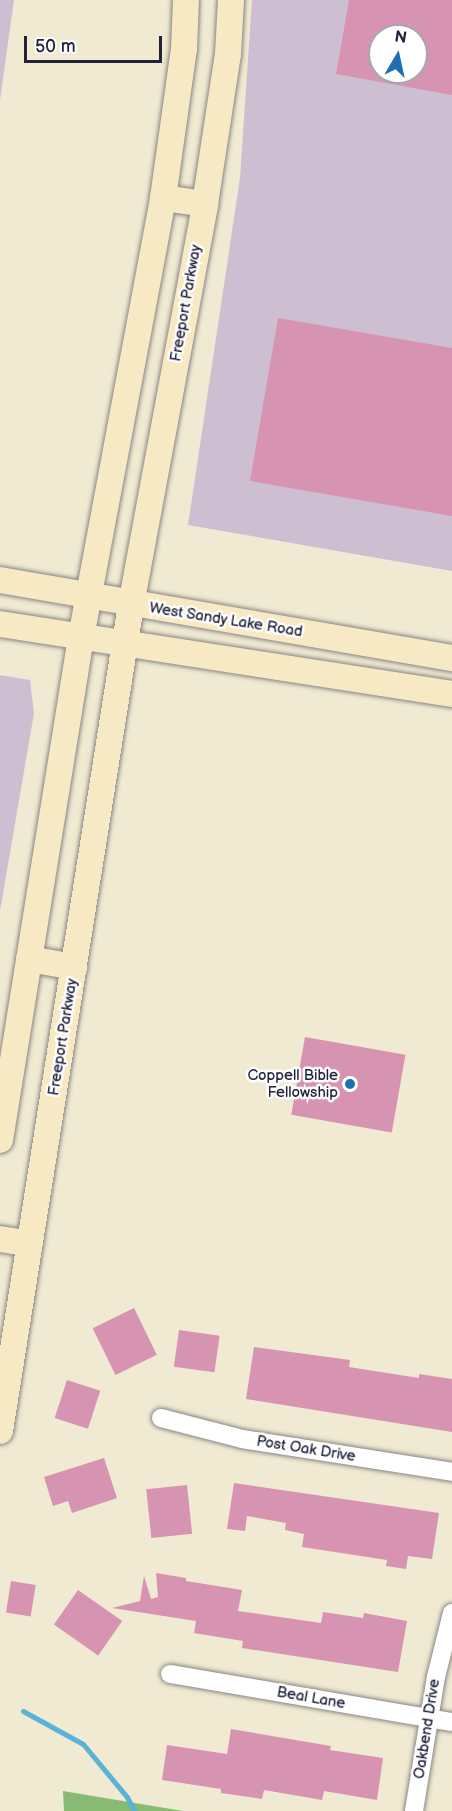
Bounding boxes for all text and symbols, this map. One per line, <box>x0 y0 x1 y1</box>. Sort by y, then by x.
scale bar <box>27 24 165 62</box>
north arrow <box>368 24 428 84</box>
text: N <box>393 27 408 48</box>
text: 50 m <box>35 36 76 57</box>
street label: Freeport Parkway <box>167 243 205 363</box>
street label: West Sandy Lake Road <box>147 599 305 641</box>
street label: Freeport Parkway <box>45 977 81 1097</box>
place label: Coppell Bible Fellowship <box>247 1066 338 1101</box>
marker: Coppell Bible Fellowship <box>343 1077 357 1091</box>
street label: Post Oak Drive <box>255 1432 357 1466</box>
street label: Oakbend Drive <box>410 1678 444 1780</box>
street label: Beal Lane <box>275 1683 347 1713</box>

